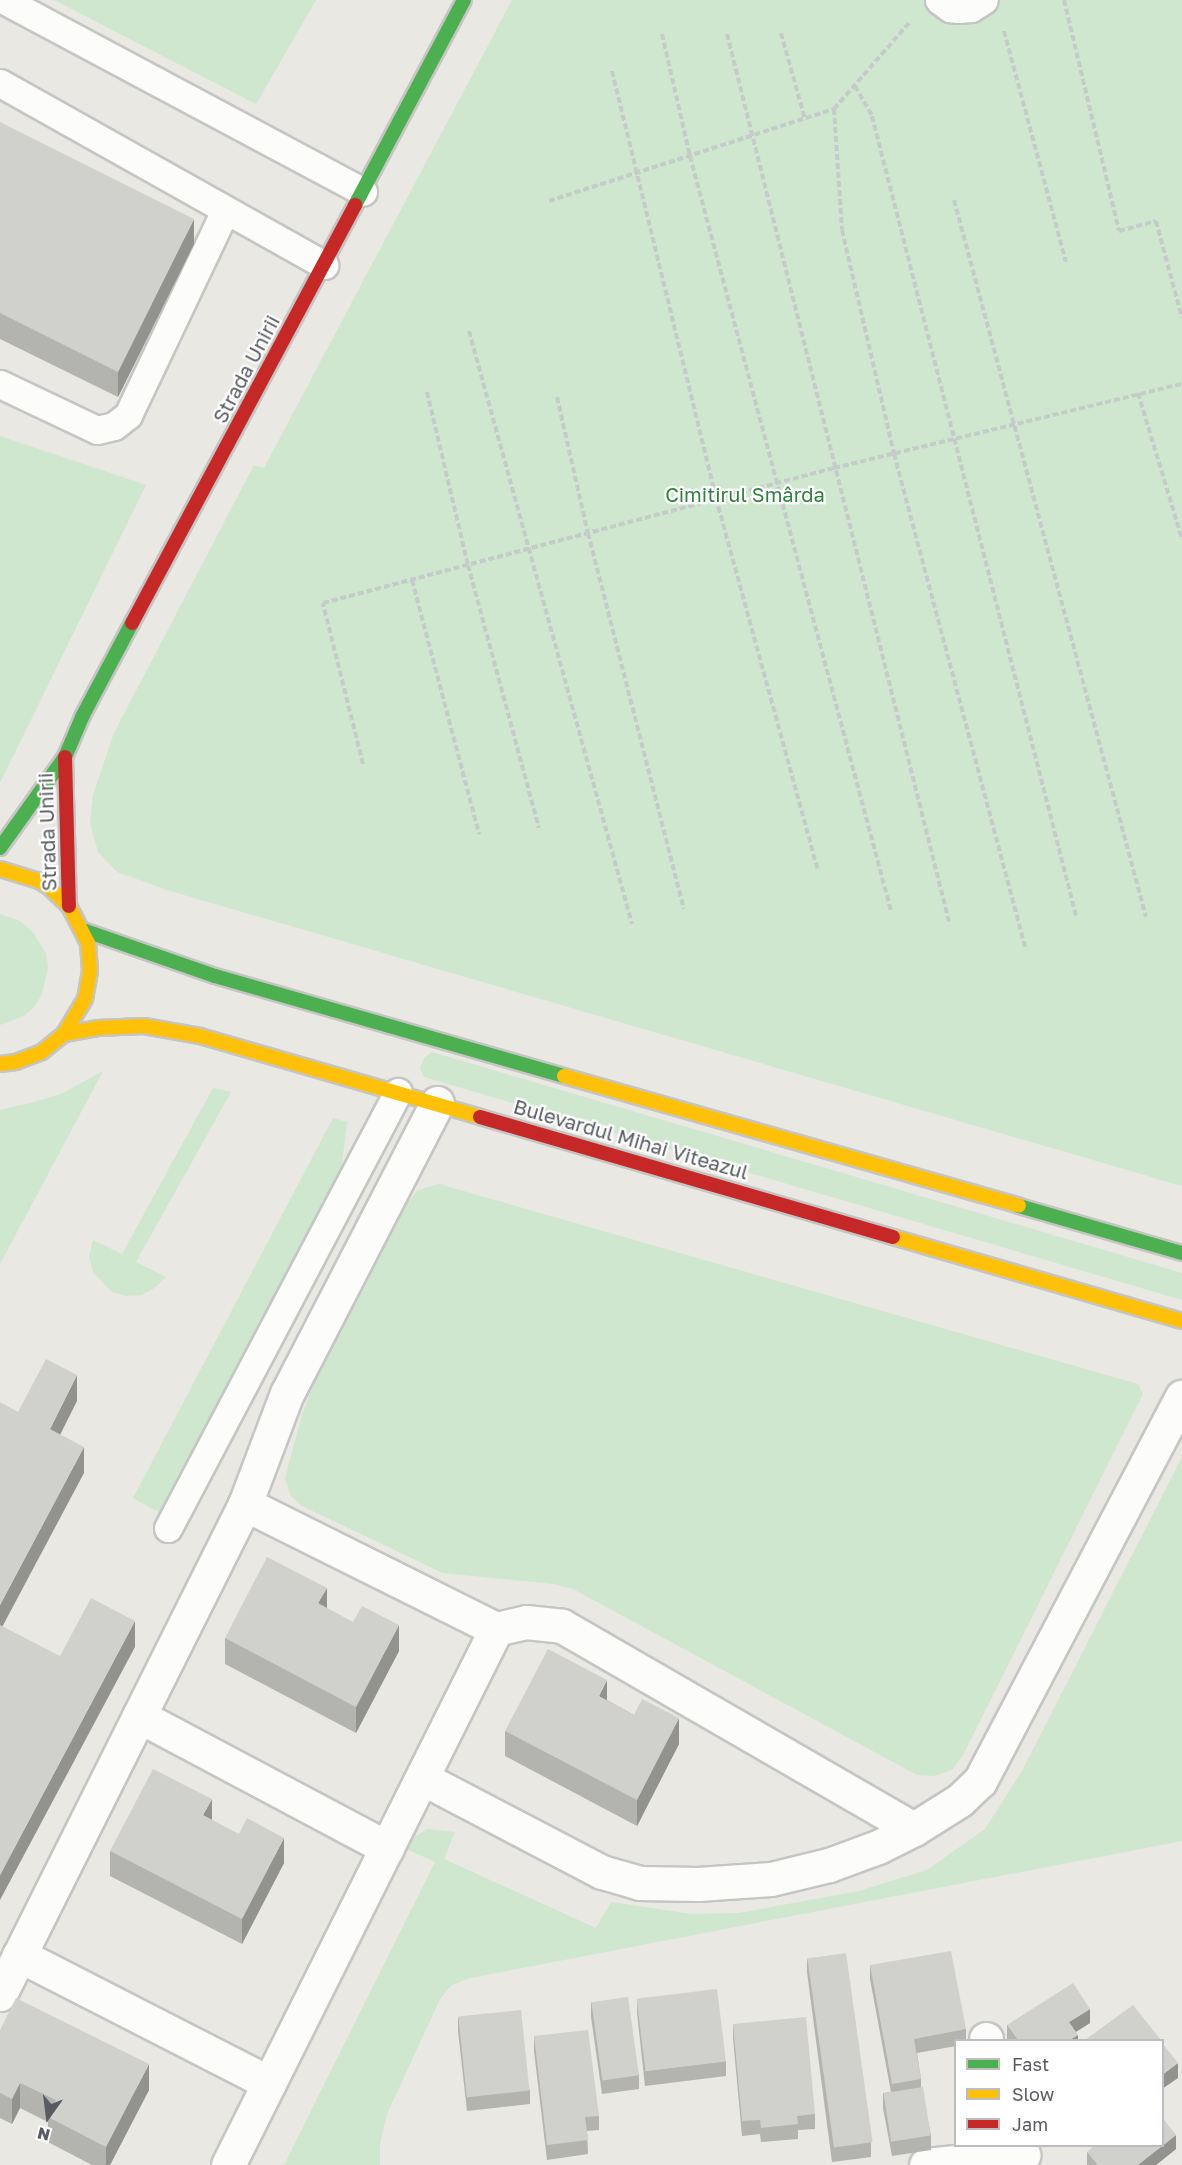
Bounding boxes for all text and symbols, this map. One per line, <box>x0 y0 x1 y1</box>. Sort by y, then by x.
street label: Strada Unirii <box>208 311 284 427</box>
park label: Cimitirul Smârda <box>665 482 825 506</box>
street label: Strada Unirii <box>33 772 61 892</box>
street label: Bulevardul Mihai Viteazul <box>511 1094 751 1184</box>
legend <box>954 2039 1164 2147</box>
text: Fast <box>1012 2053 1049 2075</box>
text: Slow <box>1012 2083 1054 2105</box>
north arrow <box>18 2087 78 2147</box>
text: Jam <box>1012 2113 1048 2135</box>
text: N <box>35 2123 52 2146</box>

